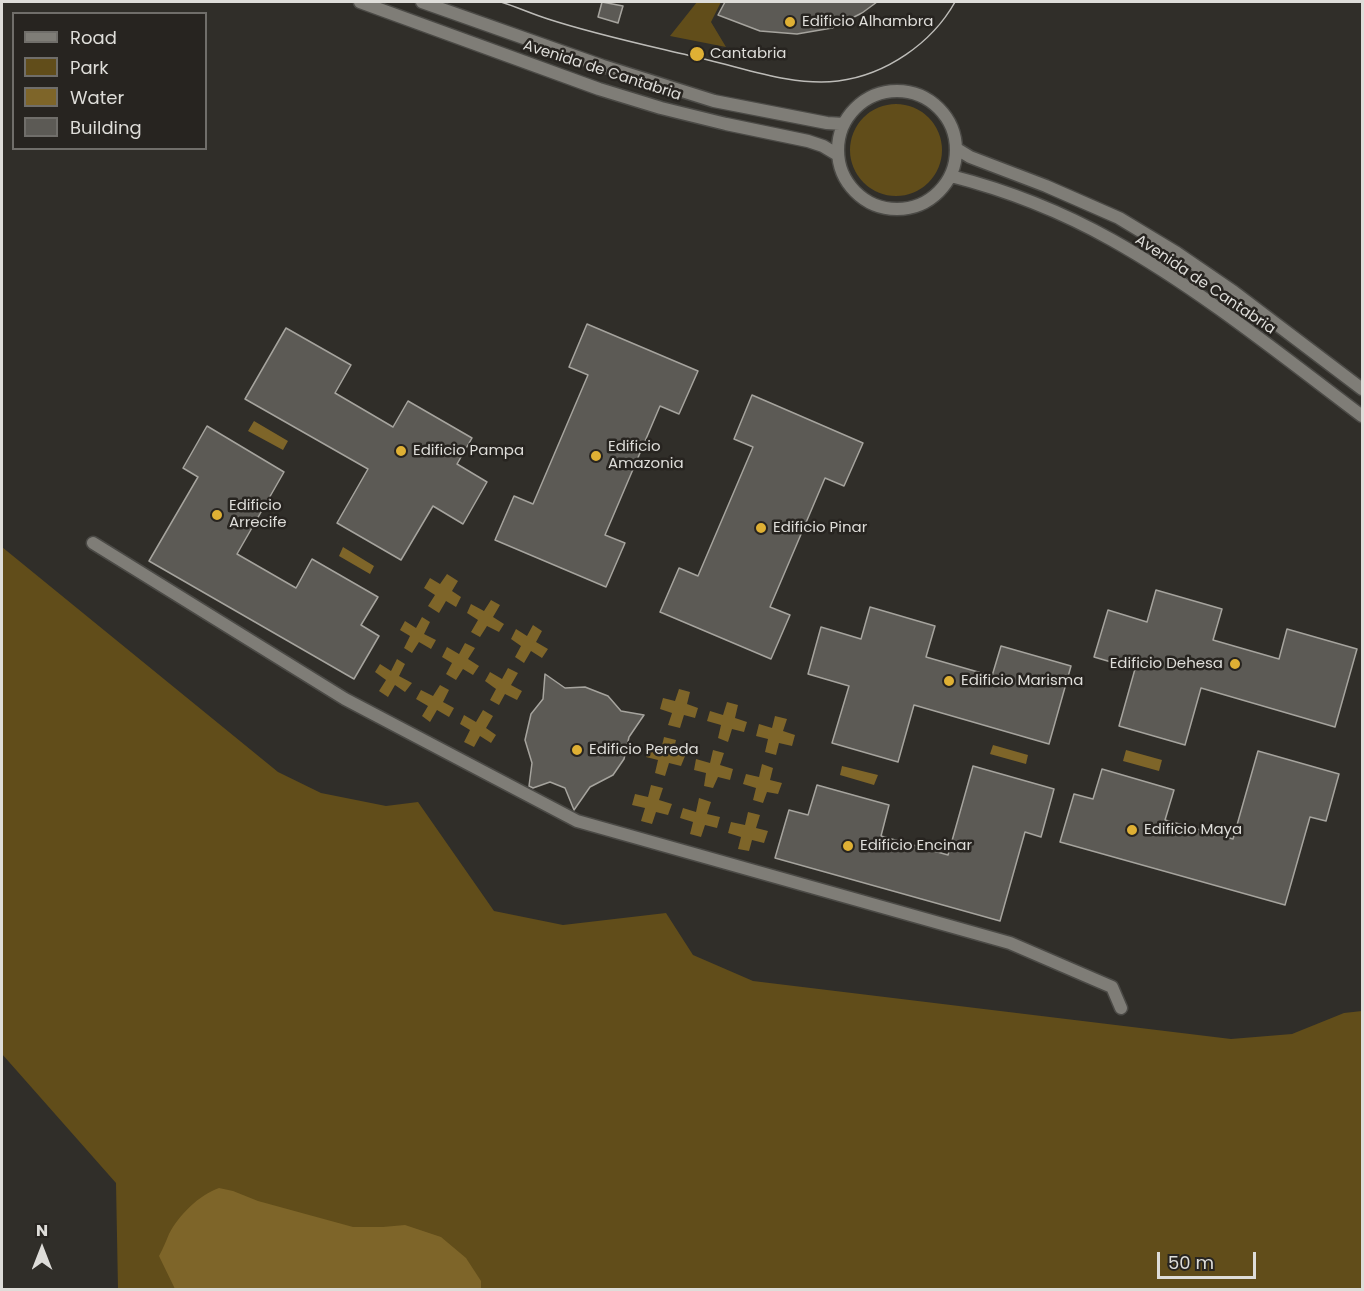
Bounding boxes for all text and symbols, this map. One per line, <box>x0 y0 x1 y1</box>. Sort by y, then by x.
legend <box>12 12 207 150</box>
place label: Edificio Alhambra <box>802 13 933 31</box>
marker: Edificio Alhambra <box>783 15 797 29</box>
text: Road <box>70 25 117 50</box>
street label: Avenida de Cantabria <box>521 37 683 105</box>
marker: Cantabria <box>688 45 706 63</box>
place label: Cantabria <box>710 45 786 63</box>
text: Park <box>70 55 109 80</box>
text: Water <box>70 85 124 110</box>
text: Building <box>70 115 142 140</box>
street label: Avenida de Cantabria <box>1131 231 1279 339</box>
place label: Edificio Amazonia <box>608 438 684 473</box>
place label: Edificio Pampa <box>413 442 524 460</box>
marker: Edificio Pampa <box>394 444 408 458</box>
marker: Edificio Amazonia <box>589 449 603 463</box>
place label: Edificio Arrecife <box>229 497 287 532</box>
marker: Edificio Arrecife <box>210 508 224 522</box>
place label: Edificio Pinar <box>773 519 867 537</box>
marker: Edificio Pinar <box>754 521 768 535</box>
place label: Edificio Dehesa <box>1110 655 1223 673</box>
marker: Edificio Dehesa <box>1228 657 1242 671</box>
place label: Edificio Marisma <box>961 672 1083 690</box>
marker: Edificio Marisma <box>942 674 956 688</box>
place label: Edificio Pereda <box>589 741 699 759</box>
marker: Edificio Pereda <box>570 743 584 757</box>
place label: Edificio Maya <box>1144 821 1242 839</box>
marker: Edificio Maya <box>1125 823 1139 837</box>
place label: Edificio Encinar <box>860 837 972 855</box>
marker: Edificio Encinar <box>841 839 855 853</box>
north arrow <box>12 1219 72 1279</box>
text: N <box>36 1219 48 1242</box>
scale bar <box>1160 1240 1259 1278</box>
text: 50 m <box>1168 1250 1214 1275</box>

